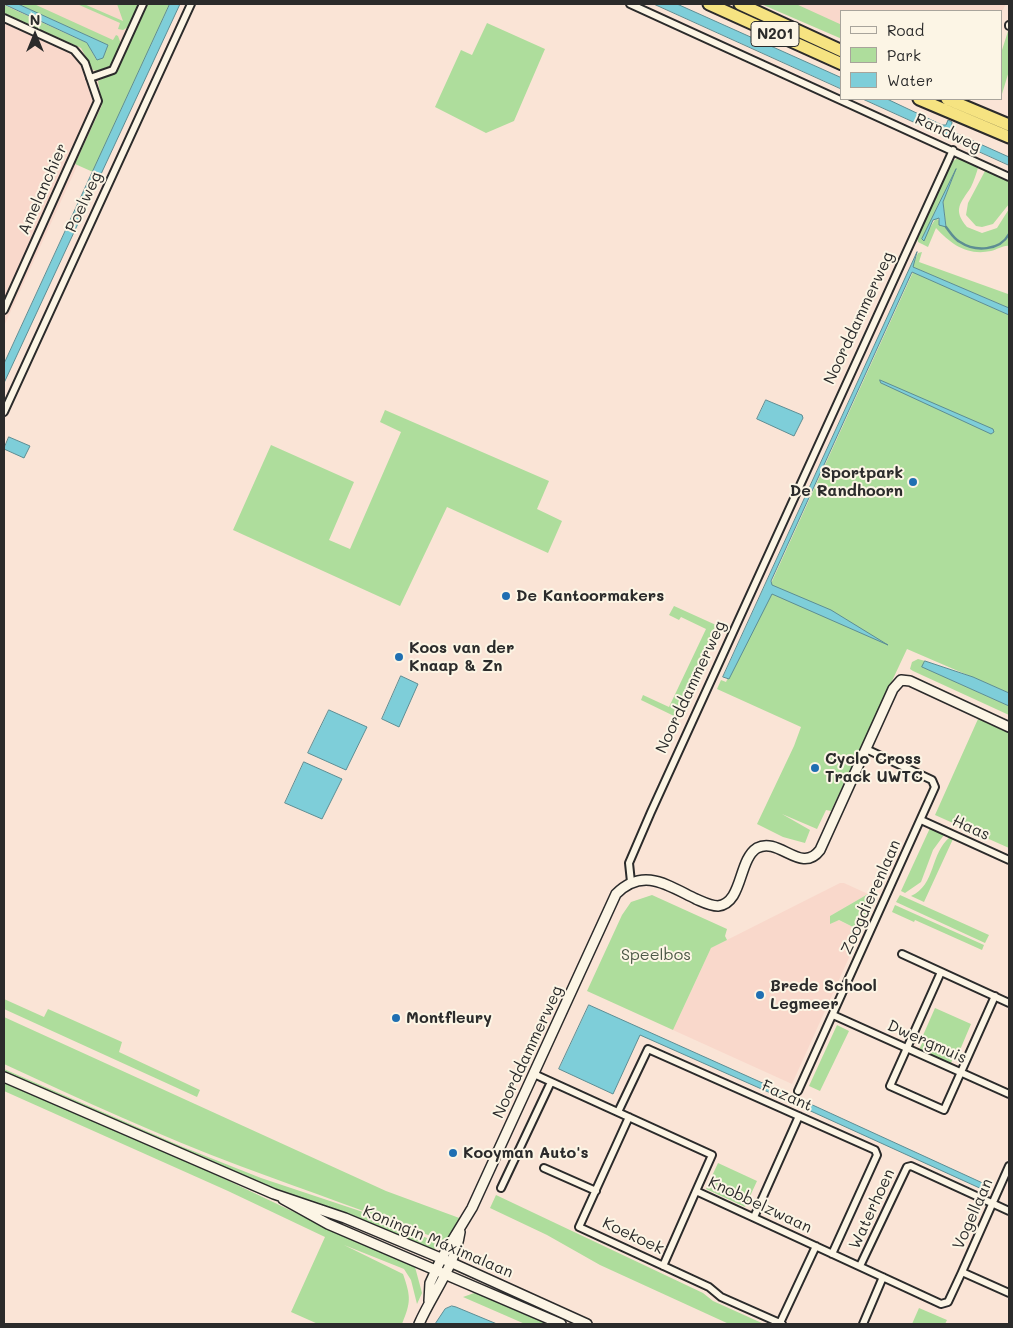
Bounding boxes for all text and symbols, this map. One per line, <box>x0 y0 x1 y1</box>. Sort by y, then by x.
north arrow <box>10 10 60 60</box>
text: N <box>30 10 40 29</box>
legend <box>840 10 1003 100</box>
text: Road <box>887 20 924 40</box>
road number: N201 <box>751 22 799 46</box>
text: Park <box>887 45 921 65</box>
text: Water <box>887 70 933 90</box>
street label: Randweg <box>912 109 984 157</box>
street label: Amelanchier <box>14 140 72 238</box>
street label: Poelweg <box>62 169 106 235</box>
street label: Noorddammerweg <box>820 249 898 387</box>
place label: Sportpark De Randhoorn <box>790 463 903 501</box>
marker: Sportpark De Randhoorn <box>907 476 919 488</box>
place label: De Kantoormakers <box>516 586 664 606</box>
marker: De Kantoormakers <box>500 590 512 602</box>
street label: Noorddammerweg <box>652 618 730 756</box>
place label: Koos van der Knaap & Zn <box>409 638 514 676</box>
marker: Koos van der Knaap & Zn <box>393 651 405 663</box>
place label: Cyclo Cross Track UWTC <box>825 749 923 787</box>
marker: Cyclo Cross Track UWTC <box>809 762 821 774</box>
street label: Haas <box>949 811 993 845</box>
street label: Zoogdierenlaan <box>837 837 905 957</box>
park label: Speelbos <box>621 945 691 965</box>
place label: Brede School Legmeer <box>770 976 877 1014</box>
street label: Noorddammerweg <box>489 983 567 1121</box>
marker: Brede School Legmeer <box>754 989 766 1001</box>
place label: Montfleury <box>406 1008 492 1028</box>
marker: Montfleury <box>390 1012 402 1024</box>
street label: Dwergmuis <box>884 1016 970 1068</box>
street label: Fazant <box>759 1076 815 1116</box>
place label: Kooyman Auto's <box>463 1143 589 1163</box>
marker: Kooyman Auto's <box>447 1147 459 1159</box>
street label: Waterhoen <box>845 1166 899 1252</box>
street label: Knobbelzwaan <box>705 1173 815 1237</box>
street label: Vogellaan <box>949 1175 997 1253</box>
street label: Koningin Máximalaan <box>360 1202 516 1282</box>
street label: Koekoek <box>599 1213 667 1259</box>

